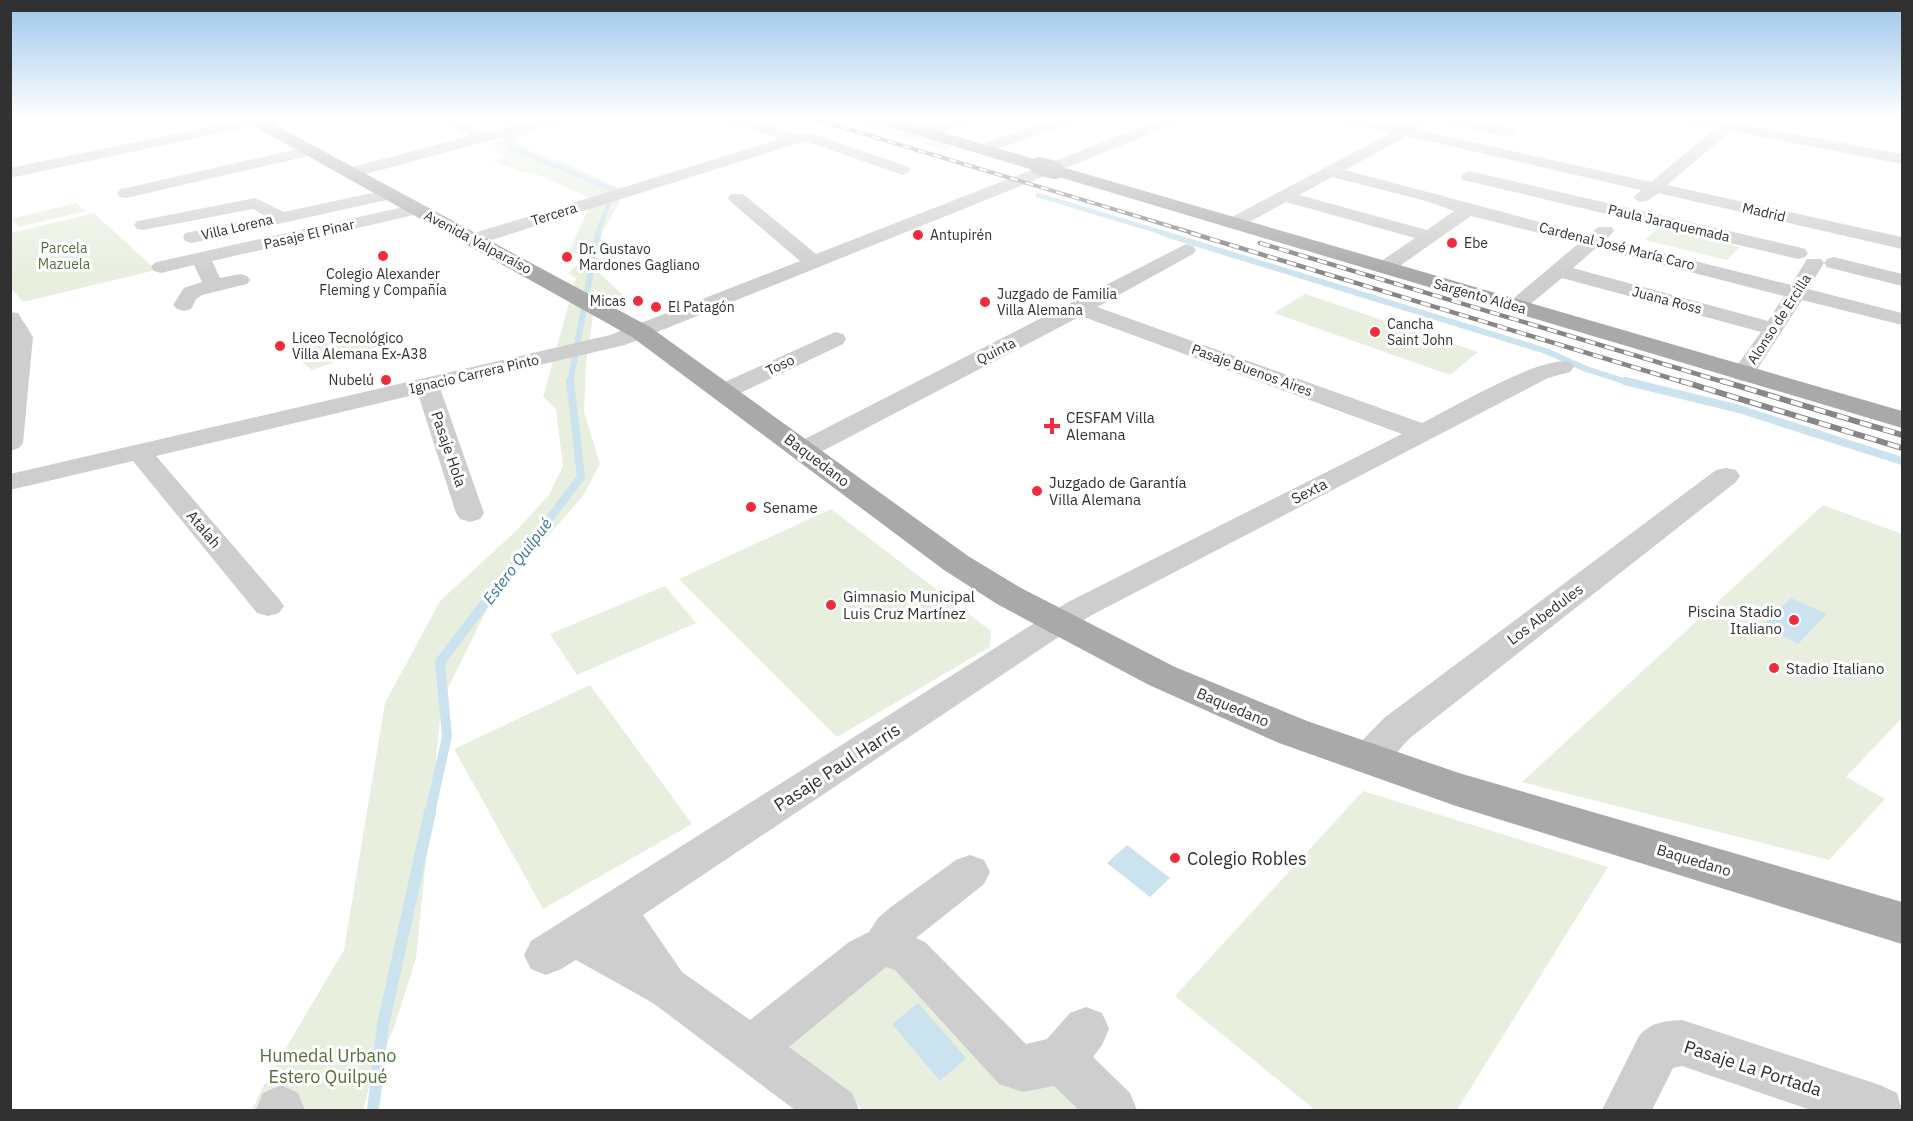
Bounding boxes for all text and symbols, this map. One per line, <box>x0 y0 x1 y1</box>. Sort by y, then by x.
street label: Tercera <box>529 198 580 229</box>
street label: Madrid <box>1741 198 1787 226</box>
street label: Paula Jaraquemada <box>1606 200 1732 246</box>
street label: Avenida Valparaíso <box>421 206 535 278</box>
street label: Villa Lorena <box>199 210 275 244</box>
street label: Pasaje El Pinar <box>262 215 356 253</box>
street label: Cardenal José María Caro <box>1537 218 1697 274</box>
place label: Antupirén <box>930 226 992 244</box>
marker: Antupirén <box>911 228 925 242</box>
place label: Ebe <box>1464 234 1488 252</box>
marker: Ebe <box>1445 236 1459 250</box>
park label: Parcela Mazuela <box>38 239 91 273</box>
place label: Dr. Gustavo Mardones Gagliano <box>579 240 700 274</box>
marker: Colegio Alexander Fleming y Compañía <box>376 249 390 263</box>
marker: Dr. Gustavo Mardones Gagliano <box>560 250 574 264</box>
place label: Colegio Alexander Fleming y Compañía <box>319 265 447 299</box>
street label: Alonso de Ercilla <box>1743 270 1815 368</box>
street label: Sargento Aldea <box>1432 274 1529 318</box>
street label: Juana Ross <box>1630 282 1704 318</box>
place label: Juzgado de Familia Villa Alemana <box>997 285 1118 319</box>
place label: Micas <box>590 292 626 310</box>
marker: Micas <box>631 294 645 308</box>
marker: Juzgado de Familia Villa Alemana <box>978 295 992 309</box>
place label: El Patagón <box>668 298 735 316</box>
marker: El Patagón <box>649 300 663 314</box>
place label: Cancha Saint John <box>1387 315 1453 349</box>
marker: Cancha Saint John <box>1368 325 1382 339</box>
place label: Liceo Tecnológico Villa Alemana Ex-A38 <box>292 329 427 363</box>
street label: Quinta <box>973 333 1019 368</box>
marker: Liceo Tecnológico Villa Alemana Ex-A38 <box>273 339 287 353</box>
street label: Pasaje Buenos Aires <box>1189 340 1315 400</box>
street label: Ignacio Carrera Pinto <box>407 350 541 398</box>
street label: Toso <box>763 350 797 380</box>
place label: Nubelú <box>329 371 374 389</box>
marker: Nubelú <box>379 373 393 387</box>
place label: CESFAM Villa Alemana <box>1066 408 1155 444</box>
street label: Pasaje Hola <box>427 409 471 489</box>
marker: CESFAM Villa Alemana <box>1043 417 1061 435</box>
street label: Baquedano <box>781 429 853 491</box>
place label: Juzgado de Garantía Villa Alemana <box>1049 473 1187 509</box>
street label: Sexta <box>1288 474 1330 508</box>
marker: Juzgado de Garantía Villa Alemana <box>1030 484 1044 498</box>
place label: Sename <box>763 498 818 517</box>
marker: Sename <box>744 500 758 514</box>
street label: Atalah <box>183 506 225 552</box>
water label: Estero Quilpué <box>478 514 556 608</box>
street label: Los Abedules <box>1503 579 1587 649</box>
place label: Gimnasio Municipal Luis Cruz Martínez <box>843 587 975 623</box>
marker: Gimnasio Municipal Luis Cruz Martínez <box>824 598 838 612</box>
place label: Piscina Stadio Italiano <box>1688 602 1782 638</box>
marker: Piscina Stadio Italiano <box>1787 613 1801 627</box>
place label: Stadio Italiano <box>1786 659 1884 678</box>
marker: Stadio Italiano <box>1767 661 1781 675</box>
street label: Baquedano <box>1194 683 1272 731</box>
street label: Pasaje Paul Harris <box>770 718 904 816</box>
street label: Baquedano <box>1654 840 1734 880</box>
place label: Colegio Robles <box>1187 847 1307 870</box>
marker: Colegio Robles <box>1168 851 1182 865</box>
street label: Pasaje La Portada <box>1681 1035 1825 1101</box>
park label: Humedal Urbano Estero Quilpué <box>260 1044 396 1088</box>

